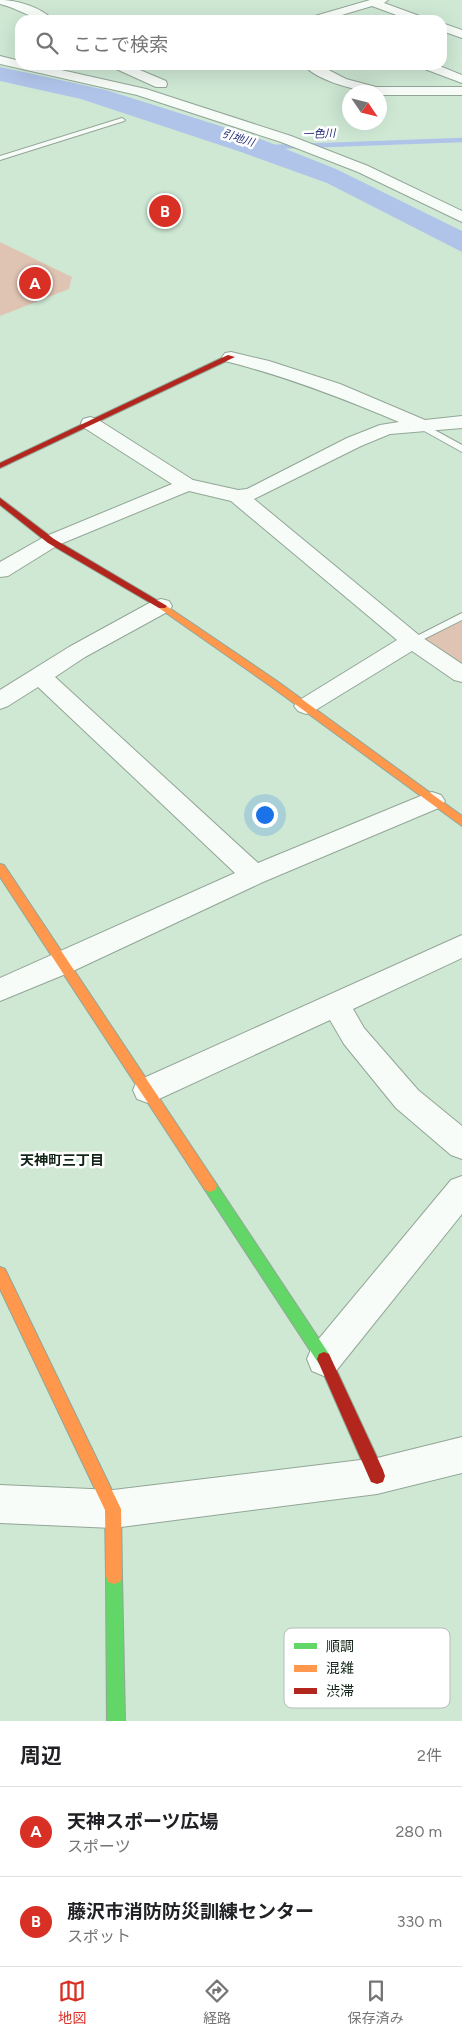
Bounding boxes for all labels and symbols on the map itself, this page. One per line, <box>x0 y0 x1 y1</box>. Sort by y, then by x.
north arrow <box>342 85 387 130</box>
water label: 引地川 <box>220 127 257 150</box>
water label: 一色川 <box>302 127 337 141</box>
pin: B <box>149 192 181 230</box>
pin: A <box>19 264 51 302</box>
your location <box>252 802 278 828</box>
district label: 天神町三丁目 <box>20 1152 104 1169</box>
legend <box>284 1628 450 1708</box>
text: 順調 <box>326 1638 354 1655</box>
text: 混雑 <box>326 1660 354 1677</box>
text: 渋滞 <box>326 1683 354 1700</box>

